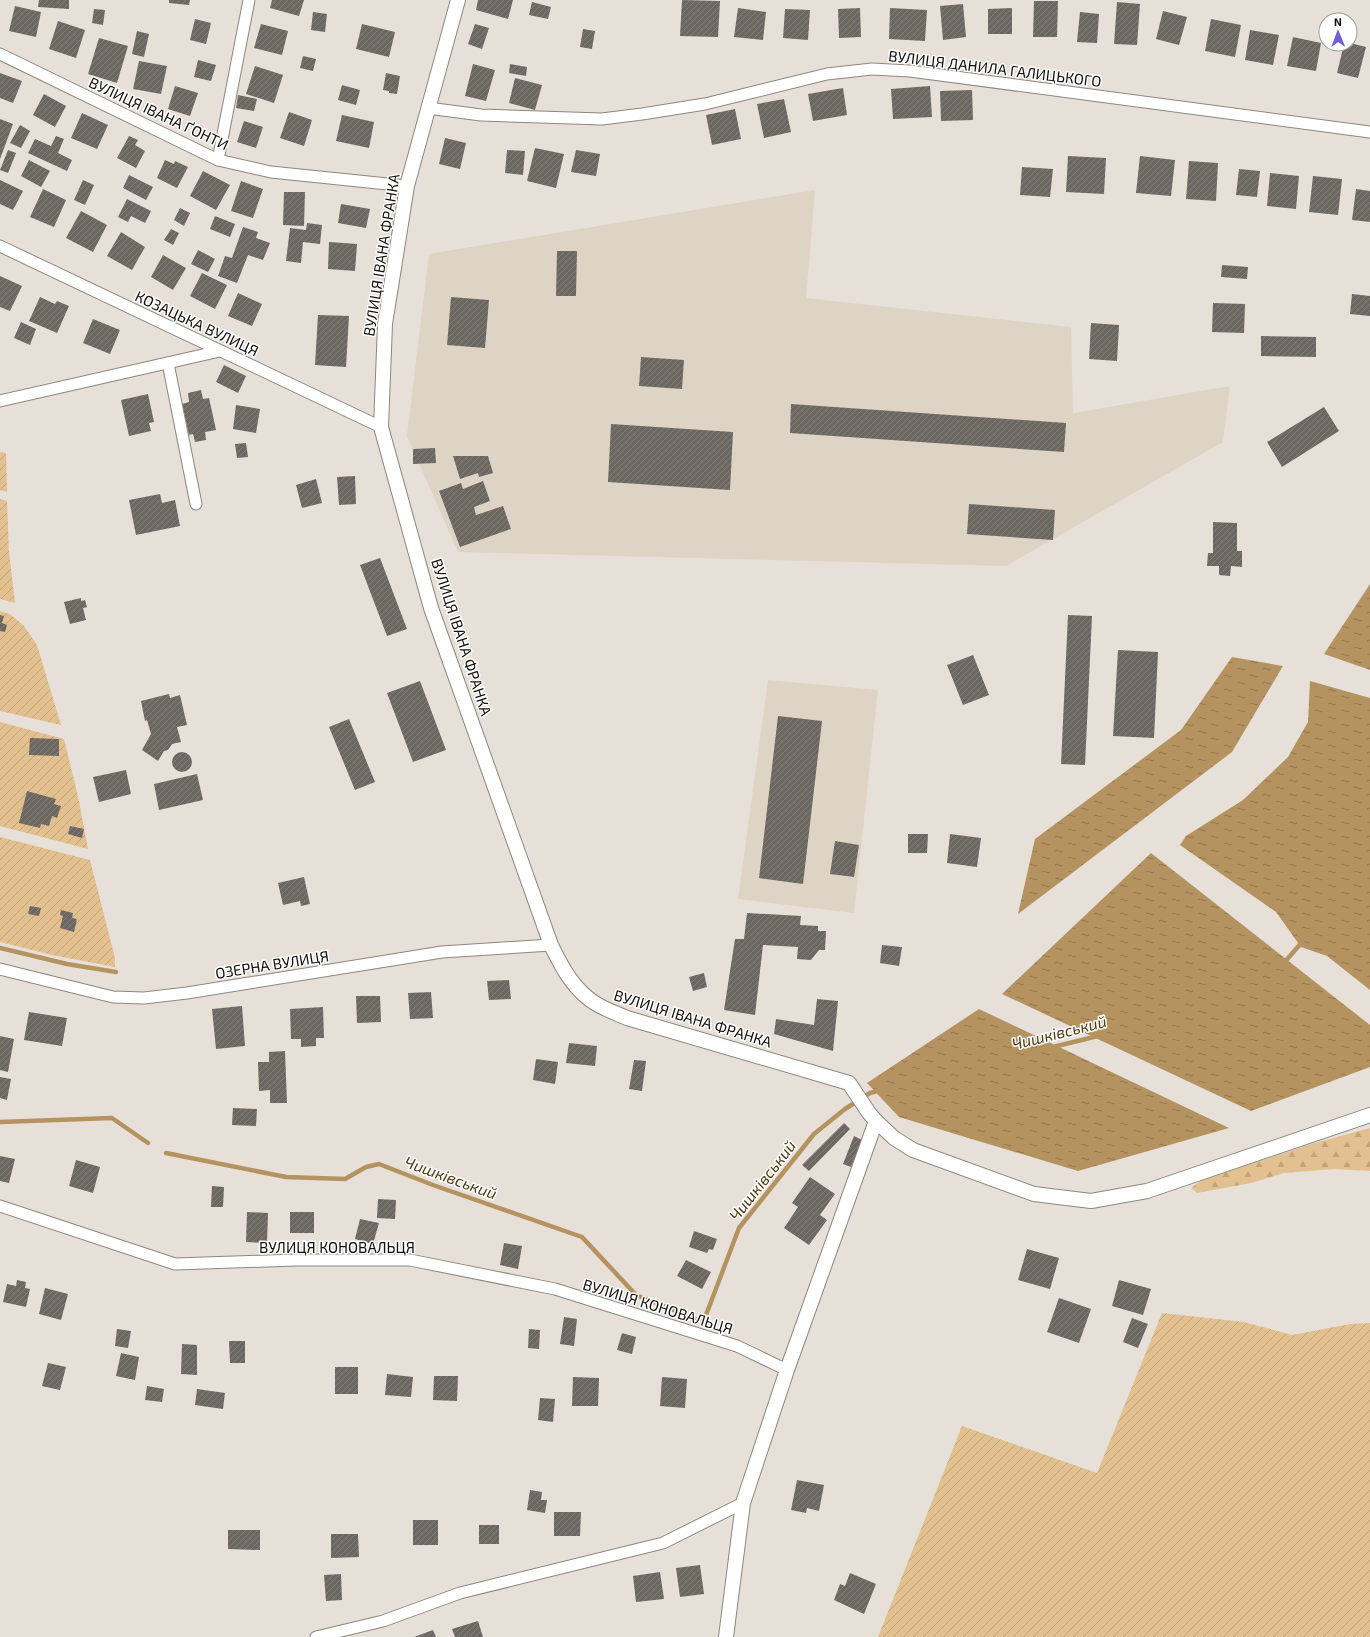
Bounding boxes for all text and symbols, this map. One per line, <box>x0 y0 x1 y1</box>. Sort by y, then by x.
north arrow <box>1318 12 1358 52</box>
text: N <box>1334 15 1342 28</box>
street label: ВУЛИЦЯ ДАНИЛА ГАЛИЦЬКОГО <box>887 46 1103 90</box>
street label: ВУЛИЦЯ ІВАНА ҐОНТИ <box>86 73 232 153</box>
street label: ВУЛИЦЯ ІВАНА ФРАНКА <box>359 172 403 338</box>
street label: КОЗАЦЬКА ВУЛИЦЯ <box>132 287 262 359</box>
street label: ВУЛИЦЯ ІВАНА ФРАНКА <box>428 556 496 719</box>
street label: ОЗЕРНА ВУЛИЦЯ <box>214 946 330 982</box>
street label: ВУЛИЦЯ ІВАНА ФРАНКА <box>612 985 775 1051</box>
water label: Чишківський <box>1010 1011 1108 1053</box>
water label: Чишківський <box>725 1136 799 1224</box>
water label: Чишківський <box>402 1152 500 1202</box>
street label: ВУЛИЦЯ КОНОВАЛЬЦЯ <box>259 1238 415 1256</box>
street label: ВУЛИЦЯ КОНОВАЛЬЦЯ <box>581 1275 735 1337</box>

